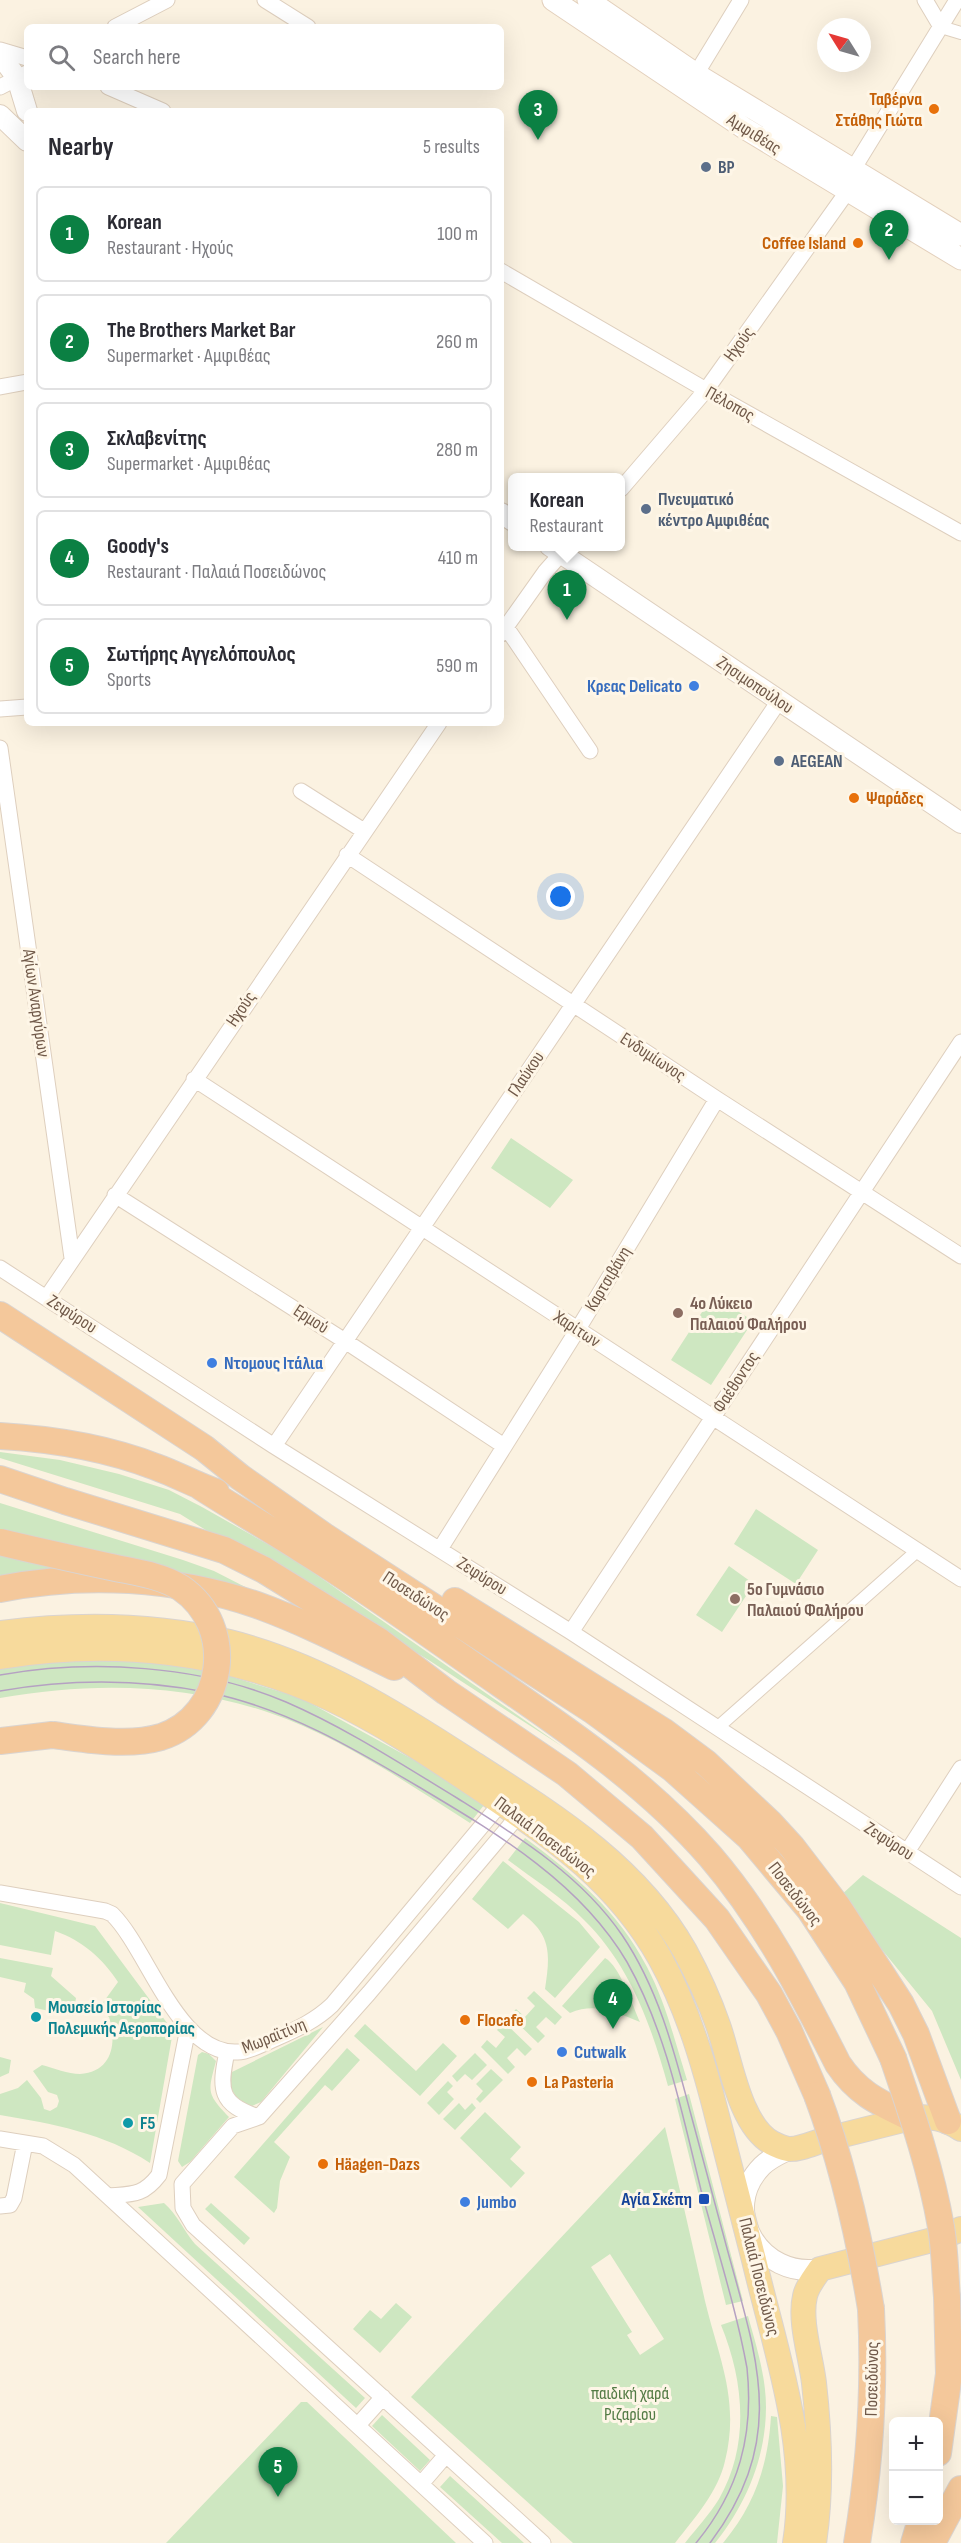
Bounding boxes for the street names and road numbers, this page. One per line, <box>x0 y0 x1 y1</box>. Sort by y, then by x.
street label: Αμφιθέας <box>722 109 785 159</box>
street label: Ηχούς <box>719 322 759 366</box>
street label: Πέλοπος <box>702 382 758 426</box>
street label: Ζησιμοπούλου <box>713 652 797 718</box>
street label: Αγίων Αναργύρων <box>18 947 54 1058</box>
street label: Ηχούς <box>222 987 260 1031</box>
street label: Ενδυμίωνος <box>616 1028 690 1086</box>
street label: Γλαύκου <box>503 1048 549 1100</box>
street label: Καρτσιβάνη <box>580 1243 636 1315</box>
street label: Ζεφύρου <box>43 1290 101 1338</box>
street label: Ερμού <box>290 1300 332 1338</box>
street label: Χαρίτων <box>549 1306 604 1352</box>
street label: Φαέθοντος <box>708 1347 764 1417</box>
street label: Ζεφύρου <box>453 1553 511 1599</box>
street label: Ποσειδώνος <box>379 1567 453 1625</box>
street label: Παλαιά Ποσειδώνος <box>490 1792 600 1882</box>
street label: Ζεφύρου <box>860 1817 918 1865</box>
street label: Ποσειδώνος <box>764 1858 826 1930</box>
street label: Μωραϊτίνη <box>239 2014 309 2058</box>
street label: Παλαιά Ποσειδώνος <box>734 2216 784 2338</box>
street label: Ποσειδώνος <box>861 2341 883 2417</box>

